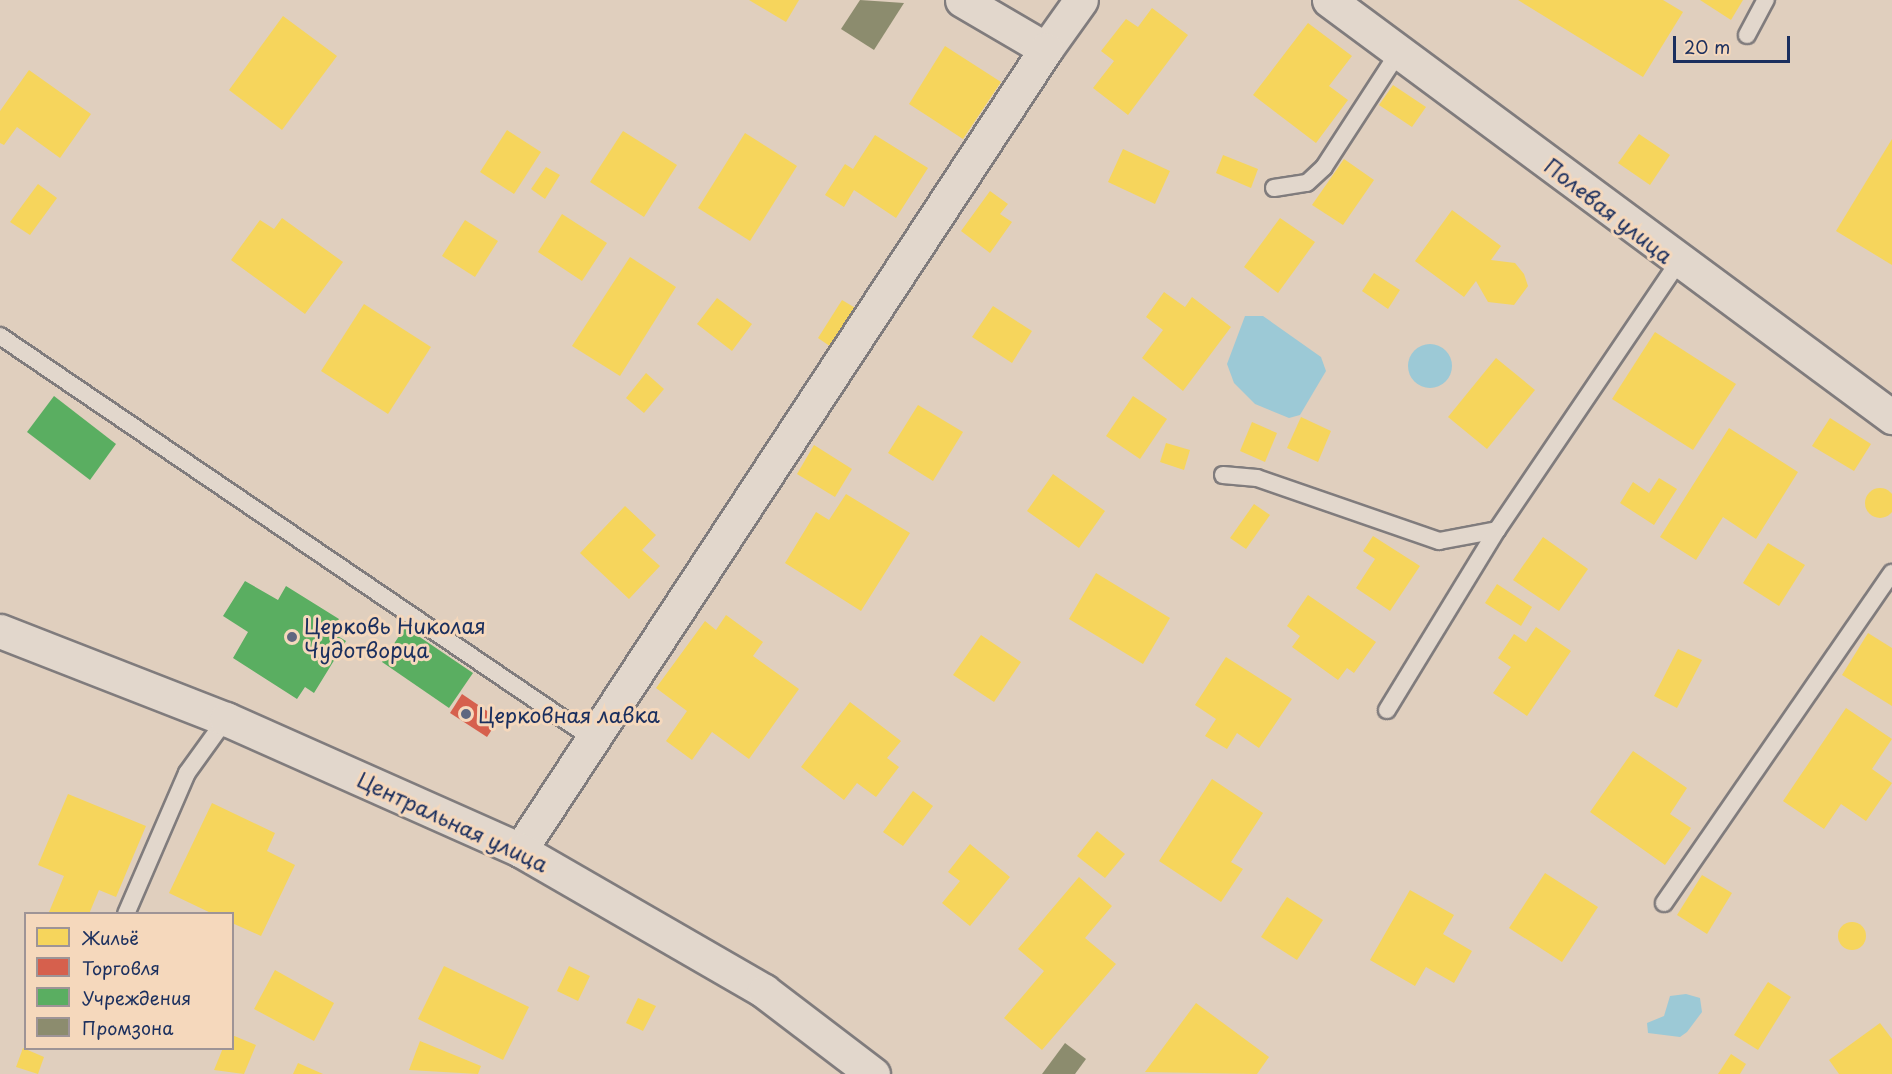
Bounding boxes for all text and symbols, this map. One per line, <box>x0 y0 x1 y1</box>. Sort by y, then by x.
scale bar <box>1676 24 1793 62</box>
text: 20 m <box>1684 33 1730 60</box>
street label: Полевая улица <box>1540 152 1678 268</box>
place label: Церковь Николая Чудотворца <box>304 612 485 662</box>
marker: Церковь Николая Чудотворца <box>285 630 299 644</box>
place label: Церковная лавка <box>478 701 660 727</box>
marker: Церковная лавка <box>459 707 473 721</box>
street label: Центральная улица <box>354 766 552 876</box>
legend <box>24 912 234 1050</box>
text: Жильё <box>82 924 139 951</box>
text: Торговля <box>82 954 160 981</box>
text: Учреждения <box>82 984 191 1011</box>
text: Промзона <box>82 1014 173 1041</box>

